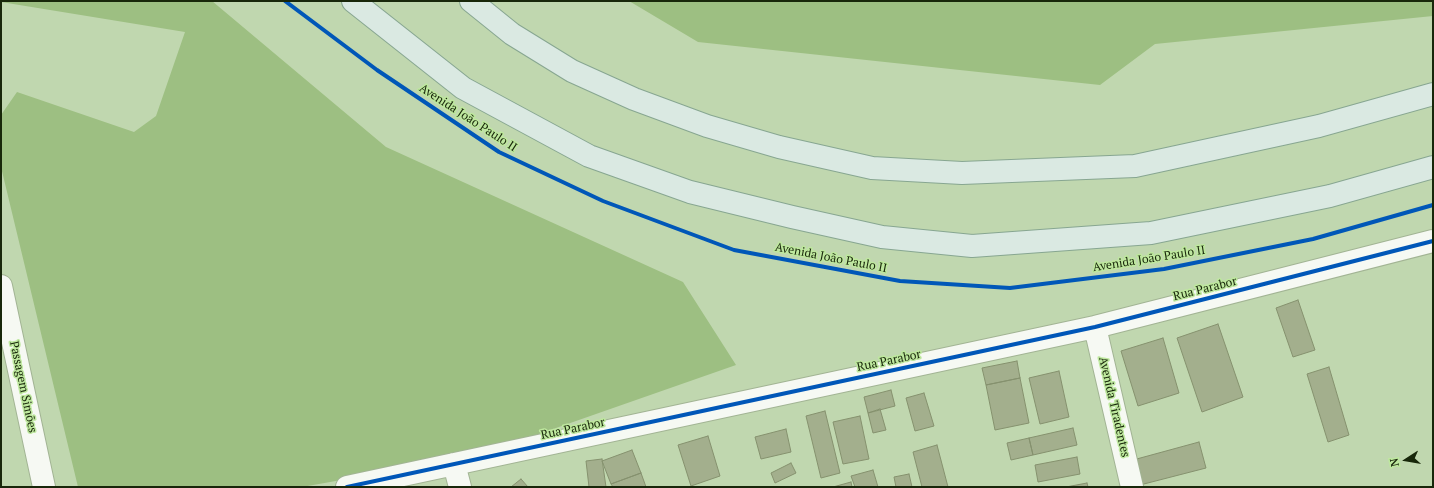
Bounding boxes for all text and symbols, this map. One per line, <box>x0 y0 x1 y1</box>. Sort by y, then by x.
street label: Avenida João Paulo II <box>416 81 520 155</box>
street label: Avenida João Paulo II <box>774 240 888 276</box>
street label: Avenida João Paulo II <box>1092 243 1206 275</box>
street label: Rua Parabor <box>1172 274 1238 304</box>
street label: Passagem Simões <box>6 340 40 434</box>
street label: Rua Parabor <box>856 347 922 375</box>
street label: Avenida Tiradentes <box>1095 355 1133 459</box>
street label: Rua Parabor <box>540 415 606 443</box>
north arrow <box>1386 440 1426 480</box>
text: N <box>1387 457 1402 468</box>

